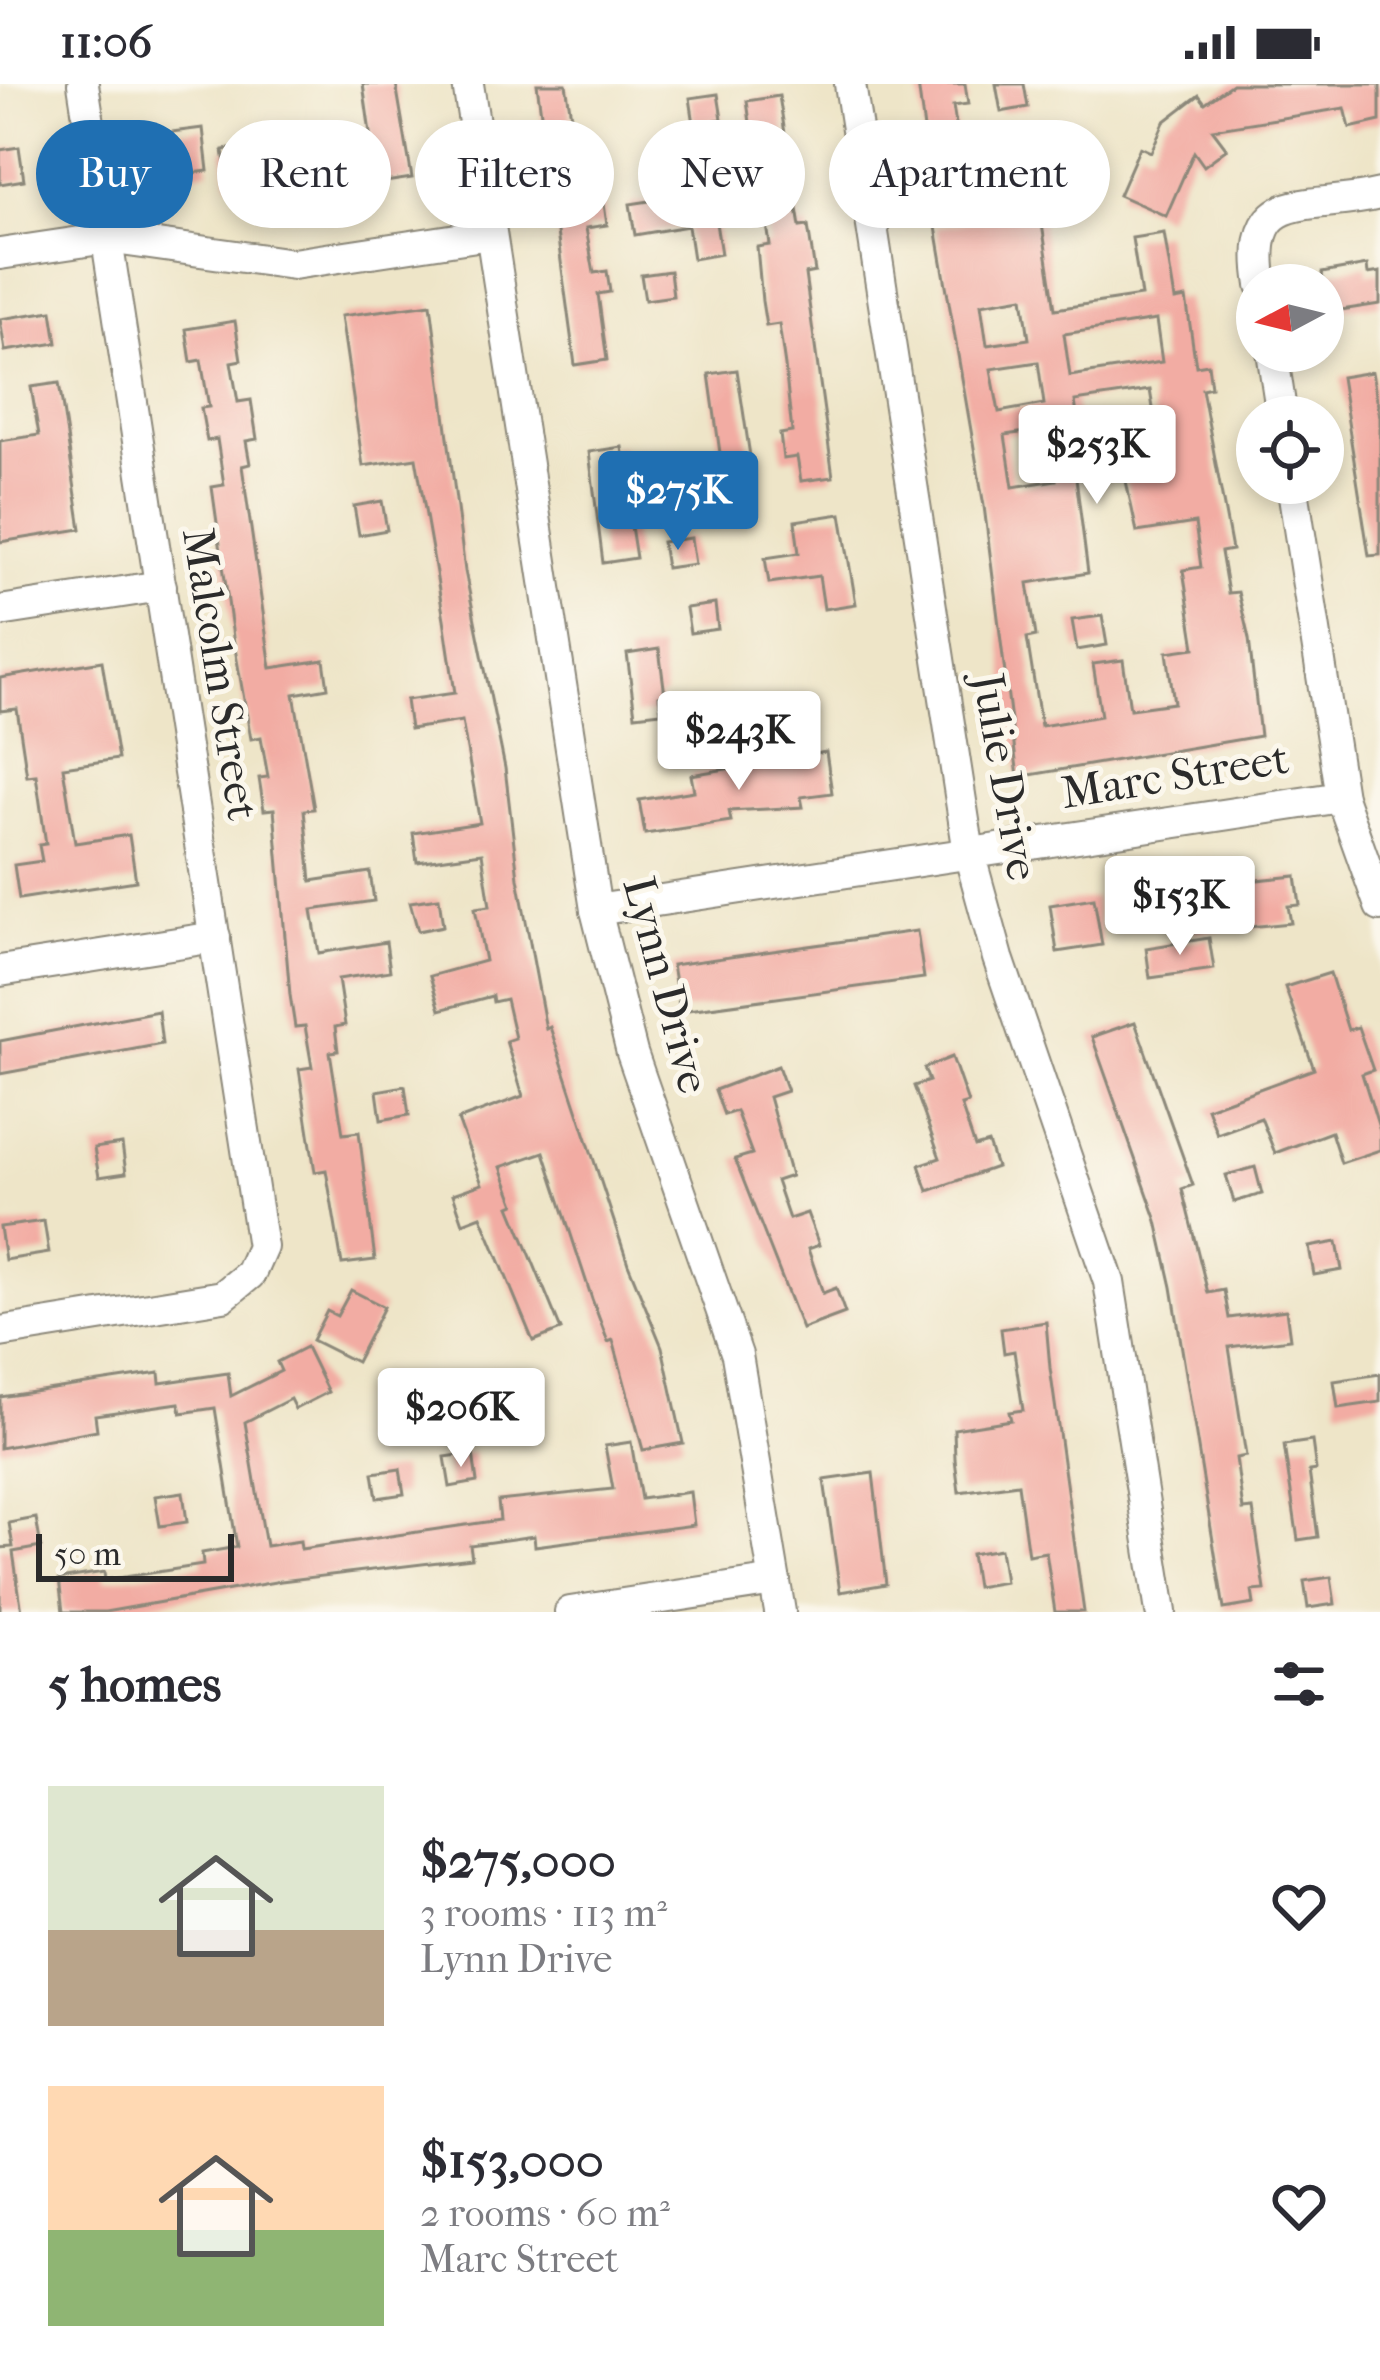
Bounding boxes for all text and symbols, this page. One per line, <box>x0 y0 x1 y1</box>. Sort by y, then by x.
text: 11:06 <box>60 16 152 69</box>
chip: Buy <box>36 120 193 228</box>
chip: Rent <box>217 120 391 228</box>
chip: Filters <box>415 120 614 228</box>
chip: New <box>638 120 805 228</box>
chip: Apartment <box>829 120 1110 228</box>
north arrow <box>1236 264 1344 372</box>
map controls <box>1236 264 1344 504</box>
button: locate <box>1236 396 1344 504</box>
pin: $253K <box>1013 405 1181 507</box>
text: $253K <box>1046 421 1148 467</box>
pin: $275K <box>594 451 762 553</box>
text: $275K <box>625 467 731 513</box>
street label: Malcolm Street <box>171 524 269 824</box>
street label: Julie Drive <box>960 667 1049 884</box>
pin: $243K <box>655 691 823 793</box>
text: $243K <box>685 707 793 753</box>
street label: Marc Street <box>1058 732 1292 820</box>
pin: $153K <box>1096 856 1264 958</box>
street label: Lynn Drive <box>612 871 720 1099</box>
text: $153K <box>1132 872 1228 918</box>
pin: $206K <box>377 1368 545 1470</box>
text: $206K <box>405 1384 517 1430</box>
scale bar <box>36 1528 234 1581</box>
text: 50 m <box>54 1535 121 1574</box>
icon: filters <box>1266 1651 1332 1717</box>
text: 5 homes <box>48 1654 221 1714</box>
text: $275,000 <box>420 1830 616 1890</box>
icon: home <box>144 1834 288 1978</box>
icon: heart <box>1266 1873 1332 1939</box>
text: 3 rooms · 113 m² <box>420 1890 667 1936</box>
text: Lynn Drive <box>420 1936 612 1982</box>
text: $153,000 <box>420 2130 604 2190</box>
icon: home <box>144 2134 288 2278</box>
icon: heart <box>1266 2173 1332 2239</box>
text: 2 rooms · 60 m² <box>420 2190 670 2236</box>
text: Marc Street <box>420 2236 619 2282</box>

